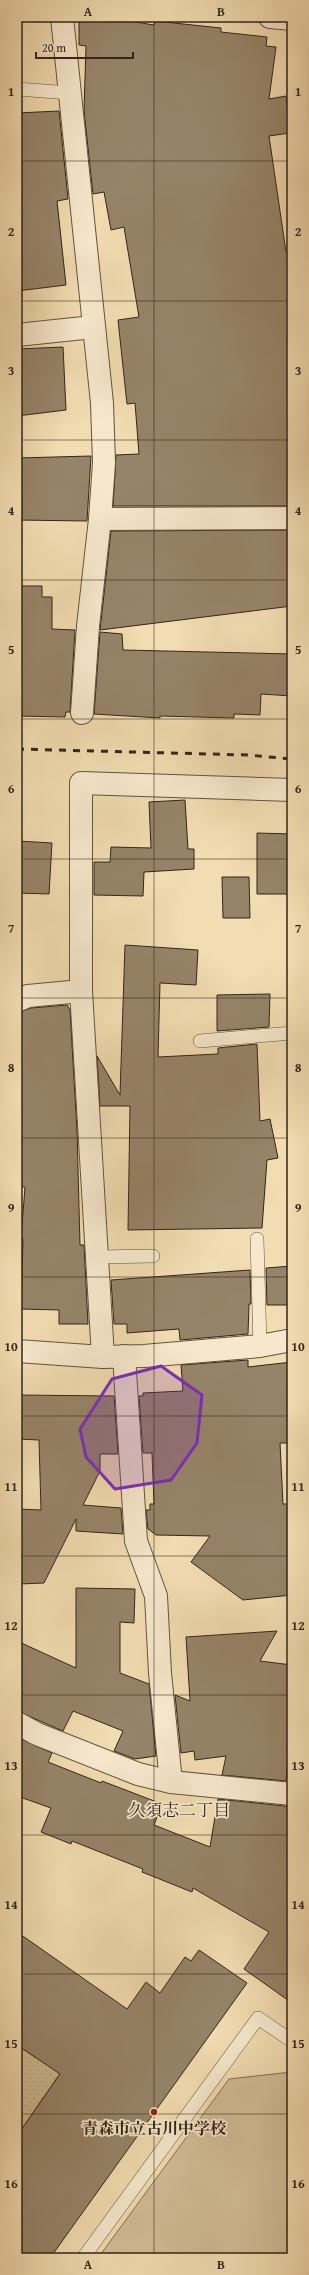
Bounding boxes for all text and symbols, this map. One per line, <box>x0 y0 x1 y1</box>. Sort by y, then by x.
text: A <box>84 2 93 21</box>
text: B <box>217 2 225 21</box>
scale bar <box>36 34 133 60</box>
text: 20 m <box>42 39 66 56</box>
text: 1 <box>8 82 14 101</box>
text: 1 <box>295 82 301 101</box>
text: 2 <box>8 222 15 241</box>
text: 2 <box>295 222 302 241</box>
text: 3 <box>8 361 14 380</box>
text: 3 <box>295 361 301 380</box>
text: 4 <box>8 501 15 520</box>
text: 4 <box>295 501 302 520</box>
text: 5 <box>8 640 15 659</box>
text: 5 <box>295 640 302 659</box>
text: 6 <box>8 779 15 798</box>
text: 6 <box>295 779 302 798</box>
text: 7 <box>8 919 15 938</box>
text: 7 <box>295 919 302 938</box>
text: 8 <box>8 1058 15 1077</box>
text: 8 <box>295 1058 302 1077</box>
text: 9 <box>8 1198 15 1217</box>
text: 9 <box>295 1198 302 1217</box>
text: 10 <box>4 1337 18 1356</box>
text: 10 <box>291 1337 305 1356</box>
text: 11 <box>4 1477 18 1496</box>
text: 11 <box>291 1477 305 1496</box>
text: 12 <box>4 1616 18 1635</box>
text: 12 <box>291 1616 305 1635</box>
text: 13 <box>4 1756 18 1775</box>
text: 13 <box>291 1756 305 1775</box>
district label: 久須志二丁目 <box>128 1797 230 1822</box>
text: 14 <box>4 1895 18 1914</box>
text: 14 <box>291 1895 305 1914</box>
text: 15 <box>4 2034 18 2053</box>
text: 15 <box>291 2034 305 2053</box>
marker: 青森市立古川中学校 <box>149 2107 159 2117</box>
place label: 青森市立古川中学校 <box>82 2116 227 2140</box>
text: 16 <box>4 2174 18 2193</box>
text: 16 <box>291 2174 305 2193</box>
text: A <box>84 2255 93 2274</box>
text: B <box>217 2255 225 2274</box>

